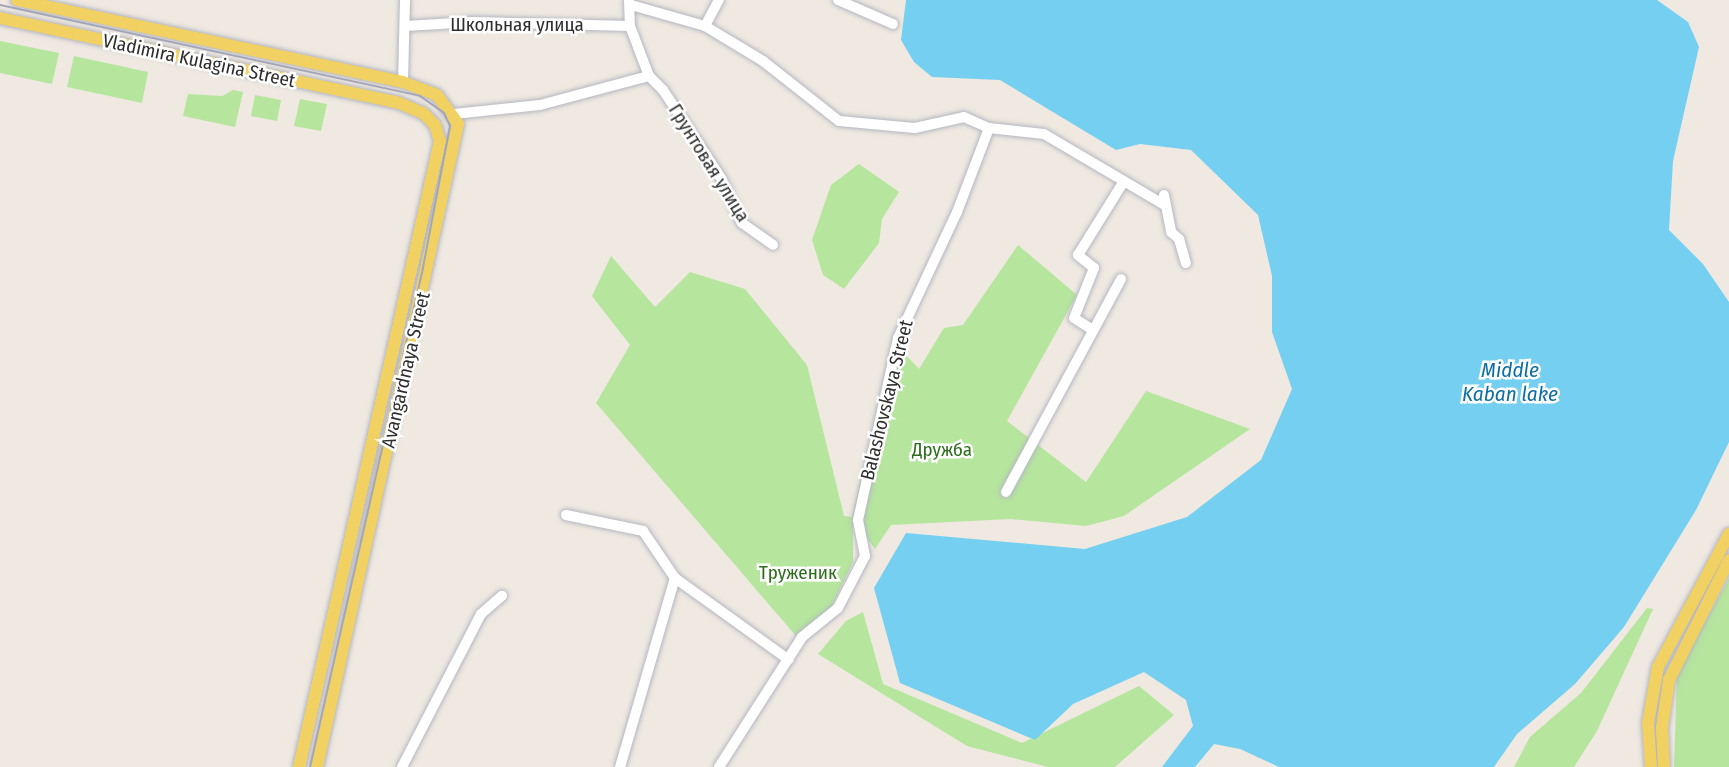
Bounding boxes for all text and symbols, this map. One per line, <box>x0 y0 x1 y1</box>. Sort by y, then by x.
street label: Школьная улица <box>450 14 584 36</box>
street label: Vladimira Kulagina Street <box>101 29 297 93</box>
street label: Грунтовая улица <box>664 100 754 226</box>
street label: Avangardnaya Street <box>377 290 435 450</box>
street label: Balashovskaya Street <box>856 317 918 483</box>
water label: Middle Kaban lake <box>1462 357 1558 407</box>
park label: Дружба <box>912 439 972 461</box>
park label: Труженик <box>759 562 837 584</box>

